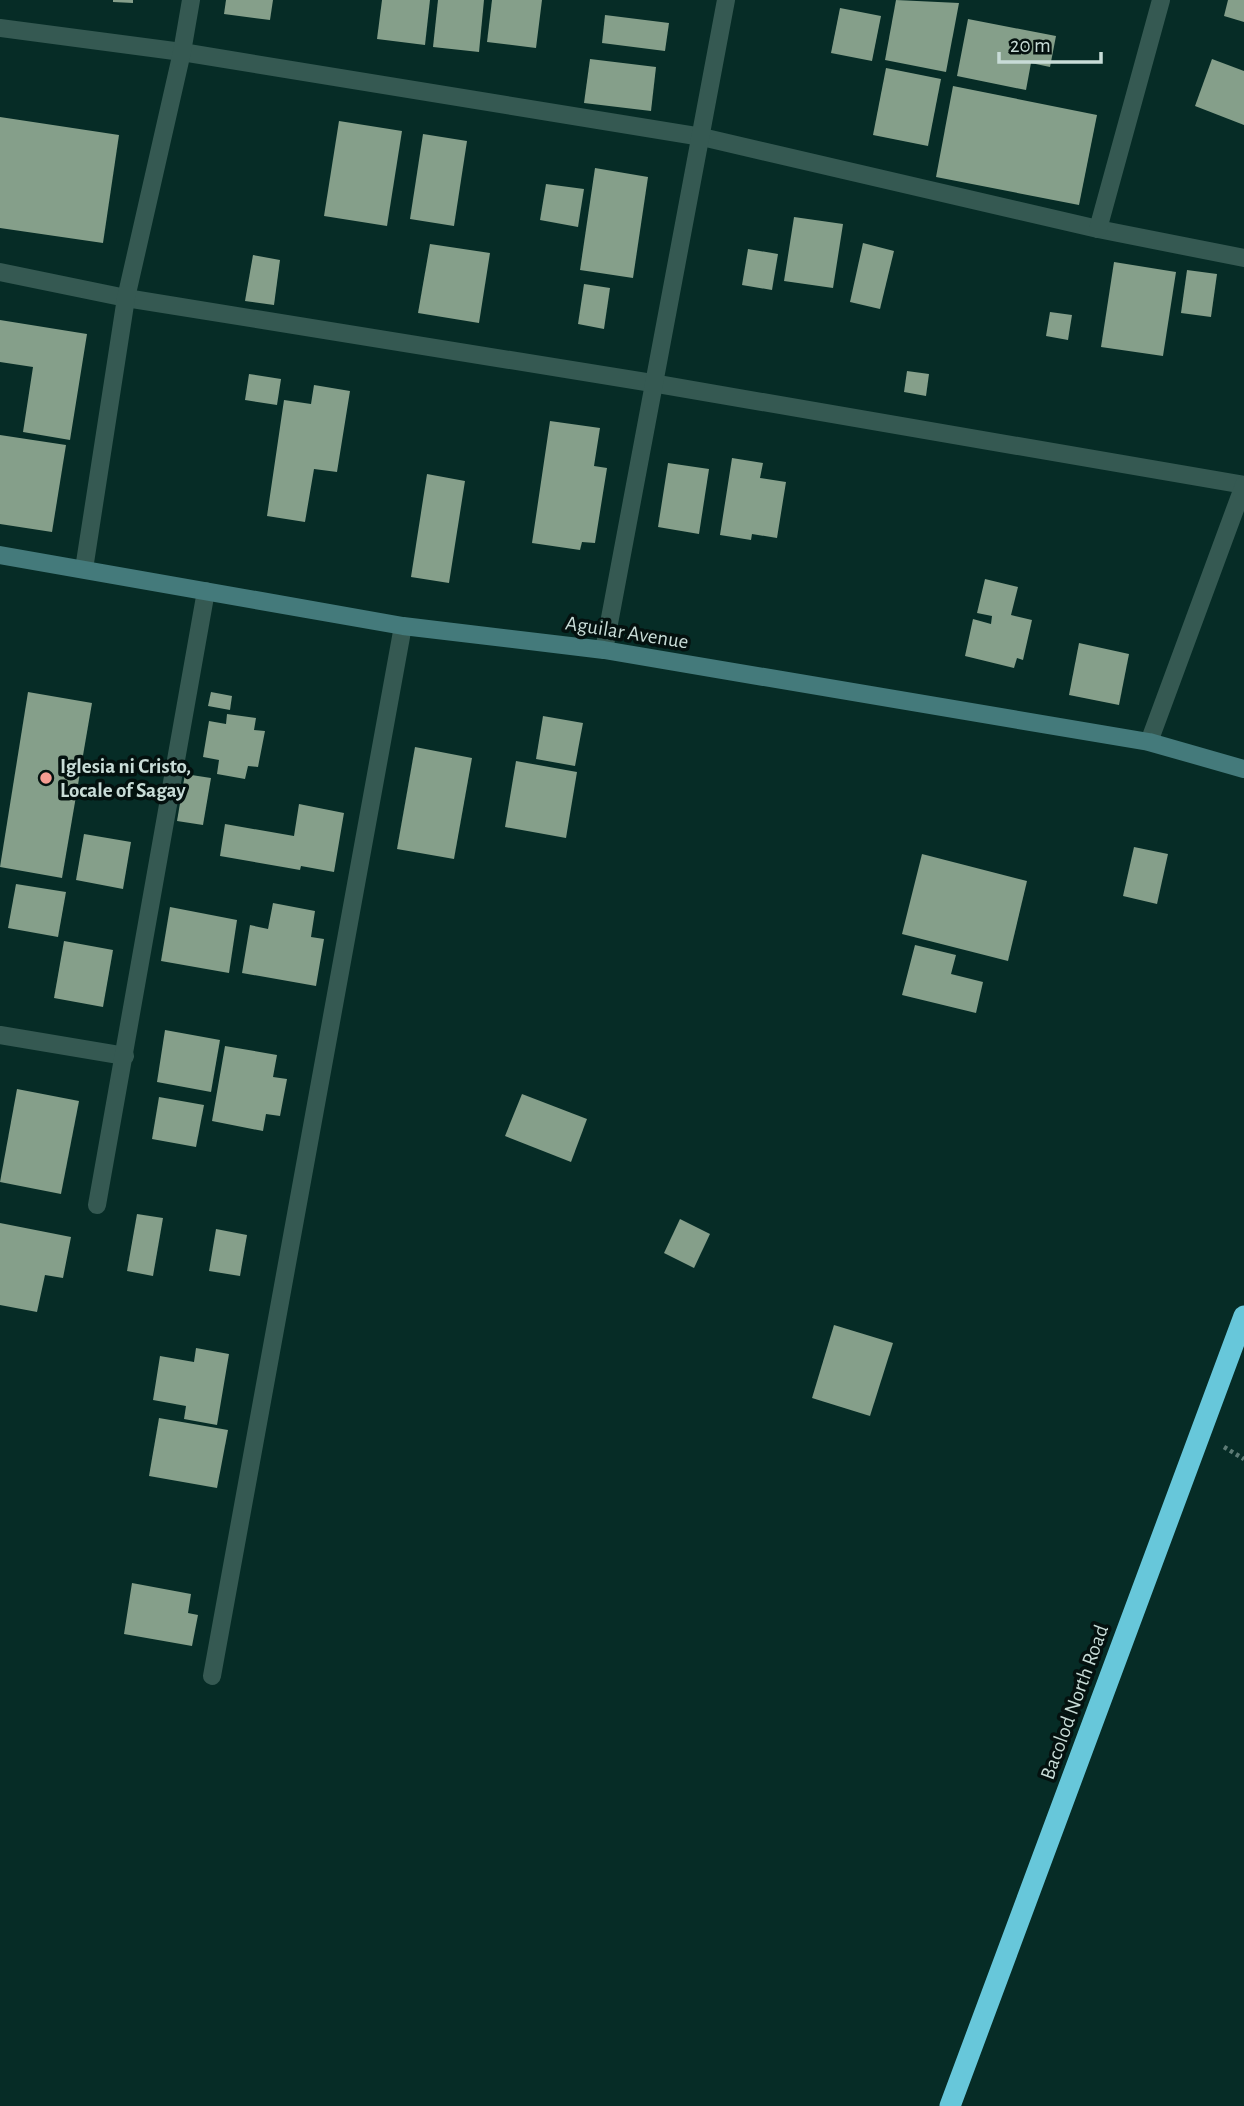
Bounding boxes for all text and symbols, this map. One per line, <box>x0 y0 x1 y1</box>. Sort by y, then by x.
scale bar <box>999 21 1100 65</box>
text: 20 m <box>1010 35 1051 56</box>
street label: Aguilar Avenue <box>564 612 690 653</box>
place label: Iglesia ni Cristo, Locale of Sagay <box>60 756 191 801</box>
marker: Iglesia ni Cristo, Locale of Sagay <box>38 770 54 786</box>
street label: Bacolod North Road <box>1037 1622 1112 1782</box>

